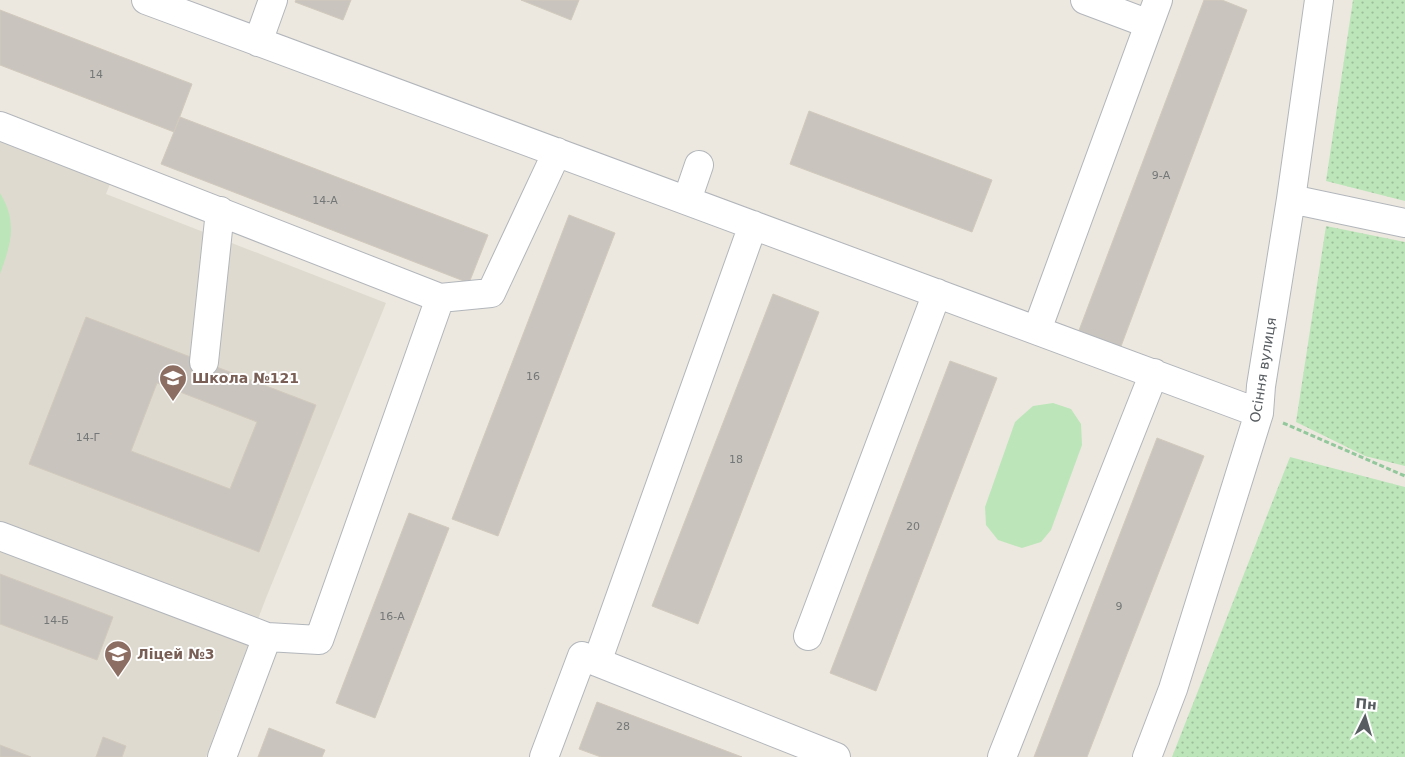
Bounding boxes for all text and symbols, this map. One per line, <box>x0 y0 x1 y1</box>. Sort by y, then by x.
house number: 14 <box>89 68 103 81</box>
house number: 9-А <box>1152 169 1171 182</box>
house number: 14-А <box>312 194 338 207</box>
street label: Осіння вулиця <box>1247 316 1279 424</box>
school or university icon: Школа №121 <box>158 363 188 402</box>
place label: Школа №121 <box>192 370 299 386</box>
house number: 16 <box>526 370 540 383</box>
house number: 14-Г <box>76 431 101 444</box>
house number: 18 <box>729 453 743 466</box>
house number: 20 <box>906 520 920 533</box>
house number: 9 <box>1116 600 1123 613</box>
house number: 16-А <box>379 610 405 623</box>
house number: 14-Б <box>43 614 69 627</box>
school or university icon: Ліцей №3 <box>103 639 133 678</box>
place label: Ліцей №3 <box>137 646 215 662</box>
north arrow <box>1340 692 1390 742</box>
text: Пн <box>1355 695 1377 713</box>
house number: 28 <box>616 720 630 733</box>

